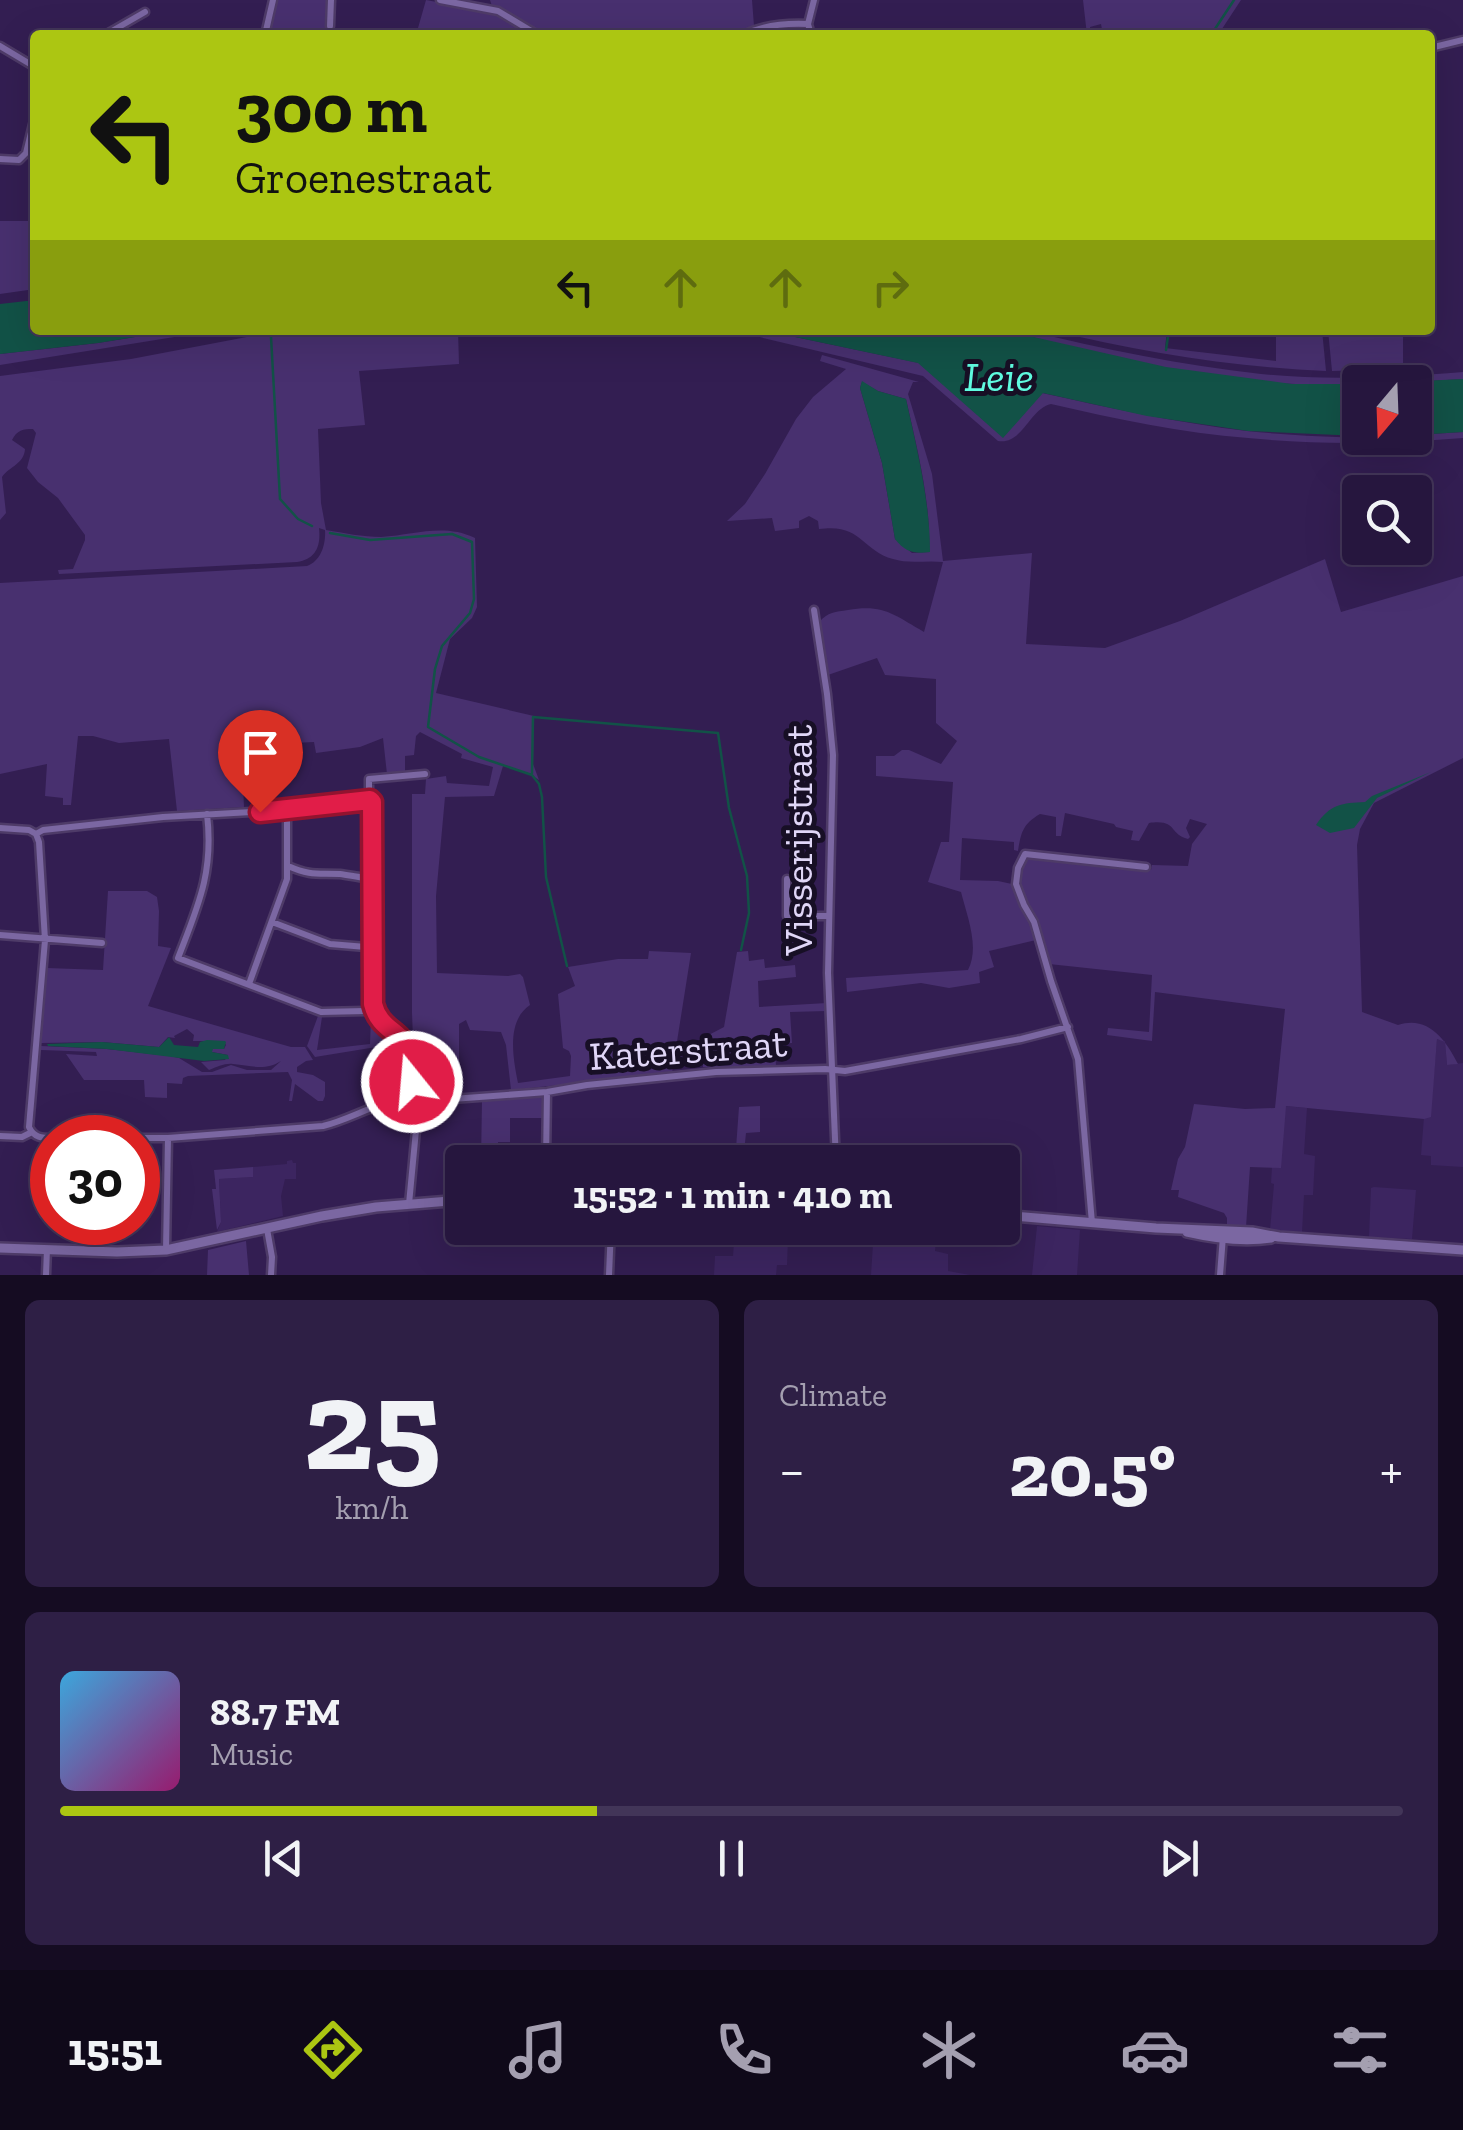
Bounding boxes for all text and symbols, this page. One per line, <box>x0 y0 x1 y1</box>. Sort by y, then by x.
text: 300 m <box>235 66 427 150</box>
icon: left <box>70 70 200 200</box>
text: Groenestraat <box>235 151 492 205</box>
icon: left <box>548 260 603 315</box>
icon: ahead <box>653 260 708 315</box>
icon: ahead <box>758 260 813 315</box>
icon: right <box>863 260 918 315</box>
water label: Leie <box>964 351 1034 402</box>
north arrow <box>1342 365 1432 455</box>
map controls <box>1342 365 1432 565</box>
button: search <box>1342 475 1432 565</box>
pin <box>218 710 303 813</box>
street label: Visserijstraat <box>774 724 822 956</box>
icon: arrive <box>233 725 288 780</box>
street label: Katerstraat <box>588 1018 789 1080</box>
position arrow <box>360 1030 464 1134</box>
speed limit sign: 30 <box>30 1115 160 1245</box>
text: 15:52 · 1 min · 410 m <box>573 1172 892 1218</box>
text: 25 <box>303 1346 441 1502</box>
text: Climate <box>779 1376 887 1414</box>
text: 20.5° <box>1009 1425 1176 1515</box>
text: − <box>779 1437 805 1503</box>
text: + <box>1380 1437 1403 1503</box>
text: km/h <box>335 1489 409 1527</box>
text: 88.7 FM <box>210 1689 340 1735</box>
text: Music <box>210 1735 293 1773</box>
icon: previous <box>256 1831 311 1886</box>
icon: pause <box>704 1831 759 1886</box>
icon: next <box>1152 1831 1207 1886</box>
icon: directions <box>298 2015 368 2085</box>
icon: music <box>503 2015 573 2085</box>
icon: phone <box>709 2015 779 2085</box>
icon: climate <box>914 2015 984 2085</box>
icon: car <box>1120 2015 1190 2085</box>
icon: filters <box>1325 2015 1395 2085</box>
text: 15:51 <box>68 2023 162 2077</box>

